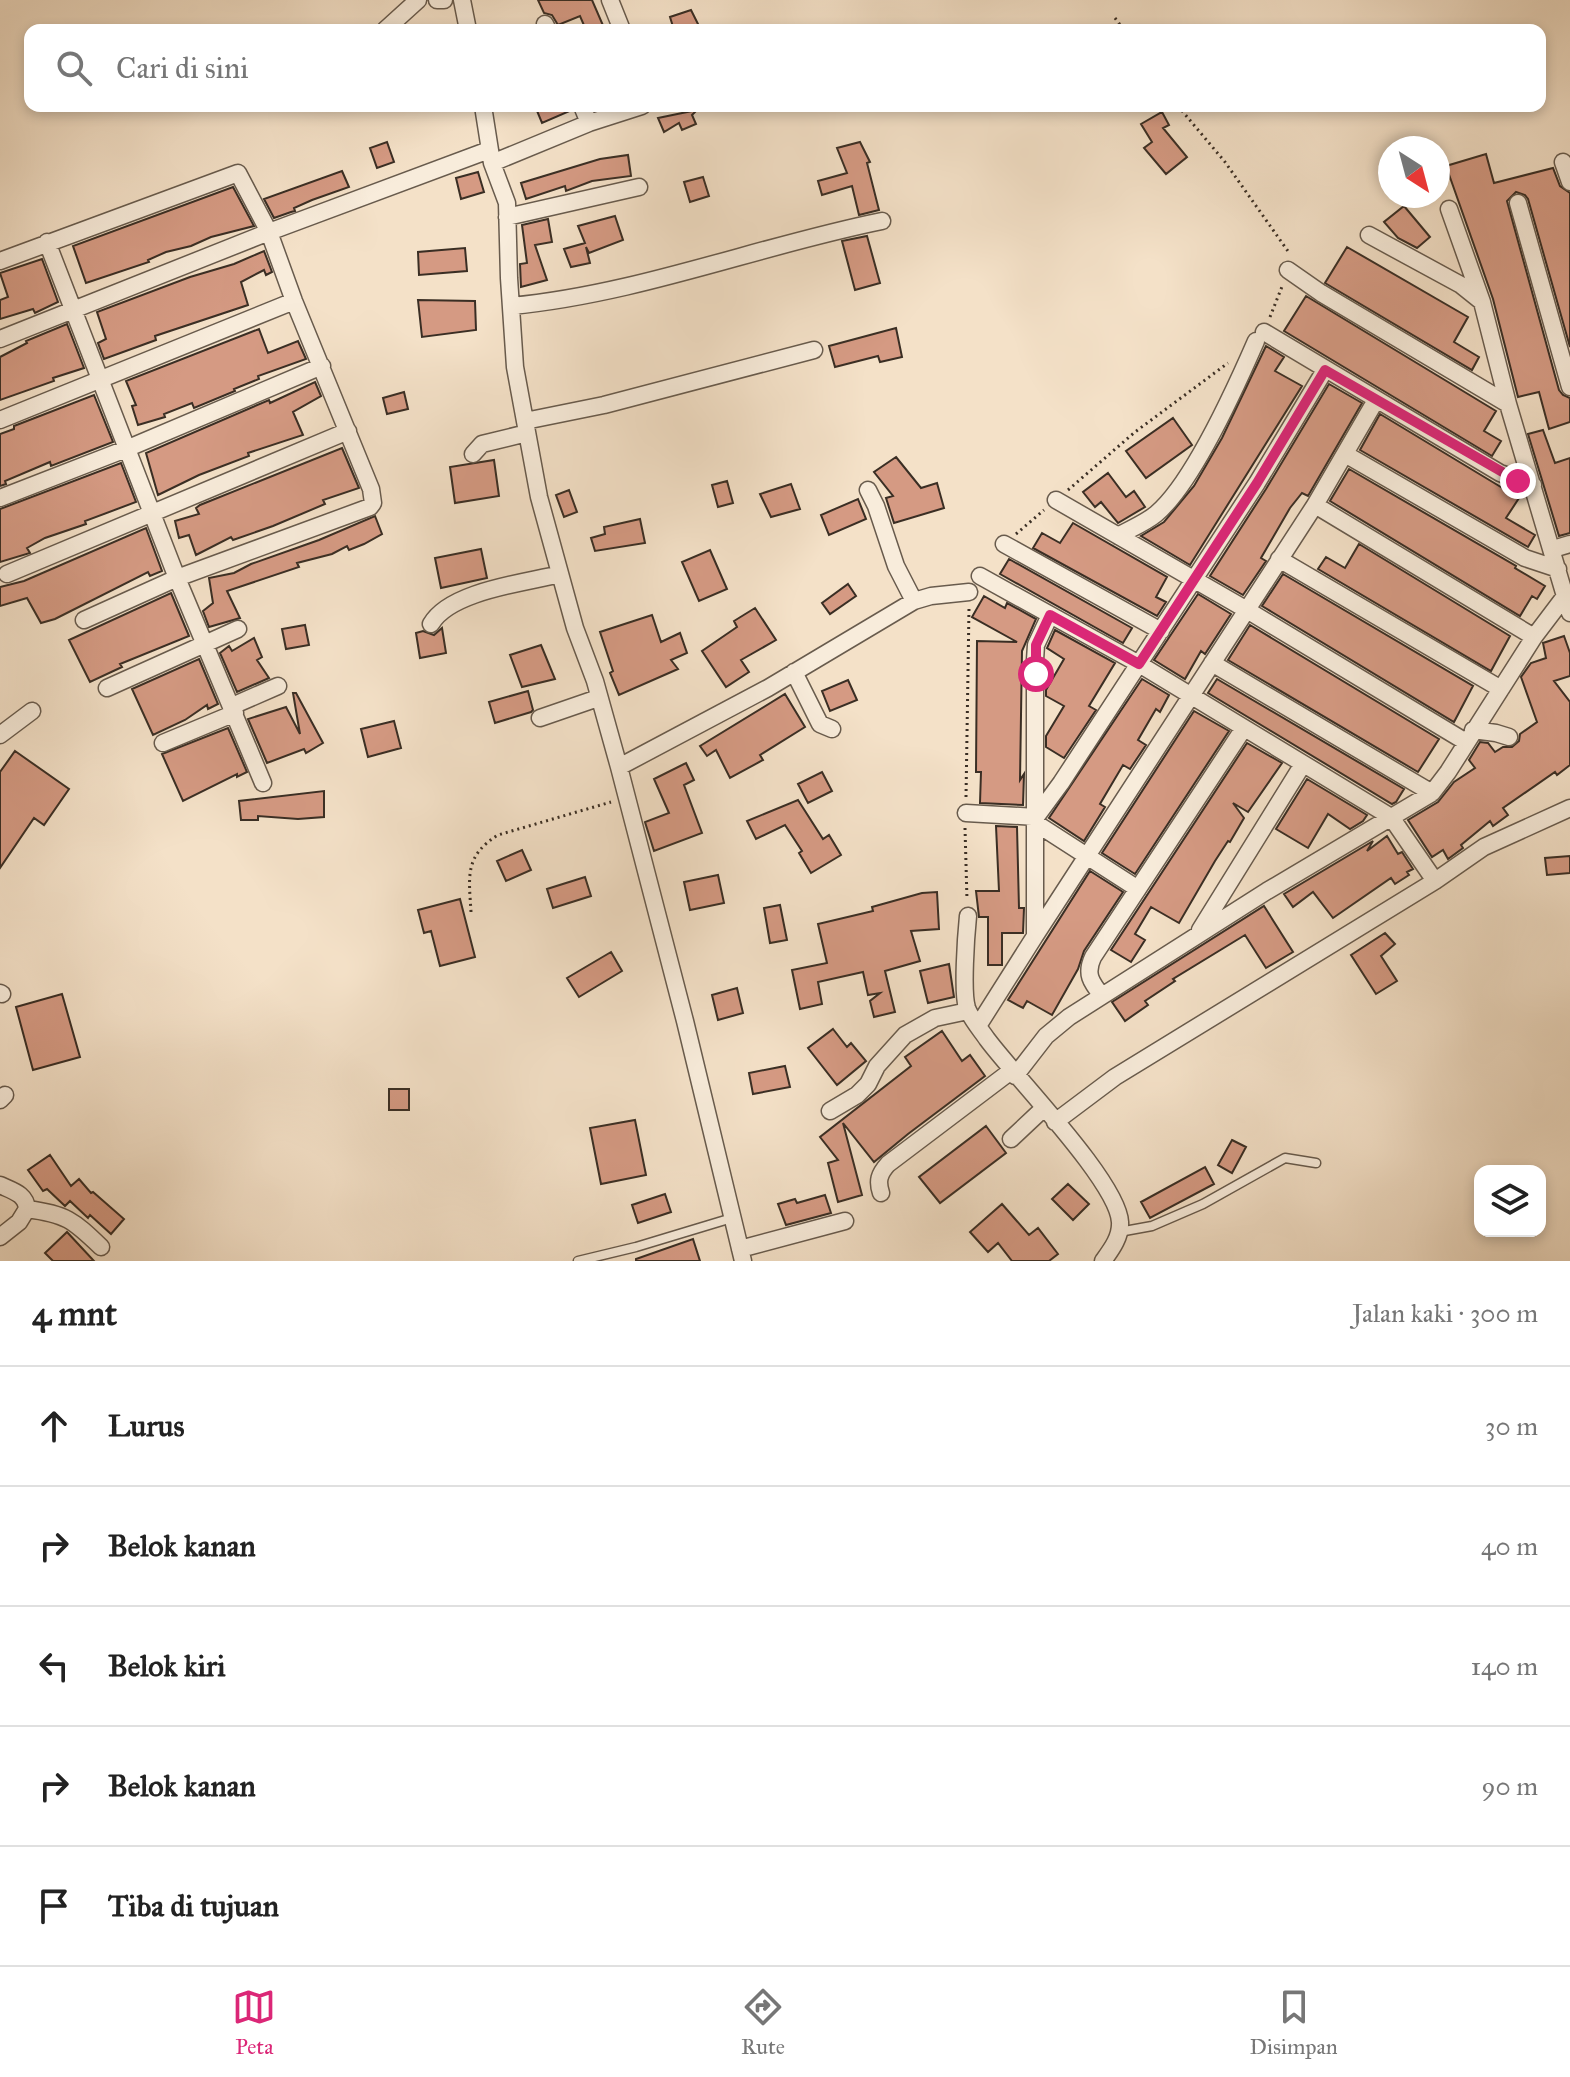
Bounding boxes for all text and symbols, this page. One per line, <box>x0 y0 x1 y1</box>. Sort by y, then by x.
search box <box>24 24 1546 112</box>
icon: search <box>52 46 96 90</box>
text: Cari di sini <box>116 50 249 86</box>
north arrow <box>1378 136 1450 208</box>
route end <box>1500 463 1536 499</box>
route start <box>1018 656 1054 692</box>
map controls <box>1474 1165 1546 1237</box>
button: layers <box>1474 1165 1546 1237</box>
text: 4 mnt <box>32 1293 117 1334</box>
text: Jalan kaki · 300 m <box>1352 1297 1538 1329</box>
icon: ahead <box>32 1404 76 1448</box>
text: Lurus <box>108 1408 184 1444</box>
text: 30 m <box>1485 1410 1538 1442</box>
icon: right <box>32 1524 76 1568</box>
text: Belok kanan <box>108 1528 256 1564</box>
text: 40 m <box>1481 1530 1538 1562</box>
icon: left <box>32 1644 76 1688</box>
text: Belok kiri <box>108 1648 226 1684</box>
text: 140 m <box>1471 1650 1538 1682</box>
icon: right <box>32 1764 76 1808</box>
text: Belok kanan <box>108 1768 256 1804</box>
text: 90 m <box>1481 1770 1538 1802</box>
icon: arrive <box>32 1884 76 1928</box>
text: Tiba di tujuan <box>108 1888 279 1924</box>
tab: Peta <box>232 1985 276 2060</box>
tab: Rute <box>741 1985 785 2060</box>
tab: Disimpan <box>1250 1985 1338 2060</box>

